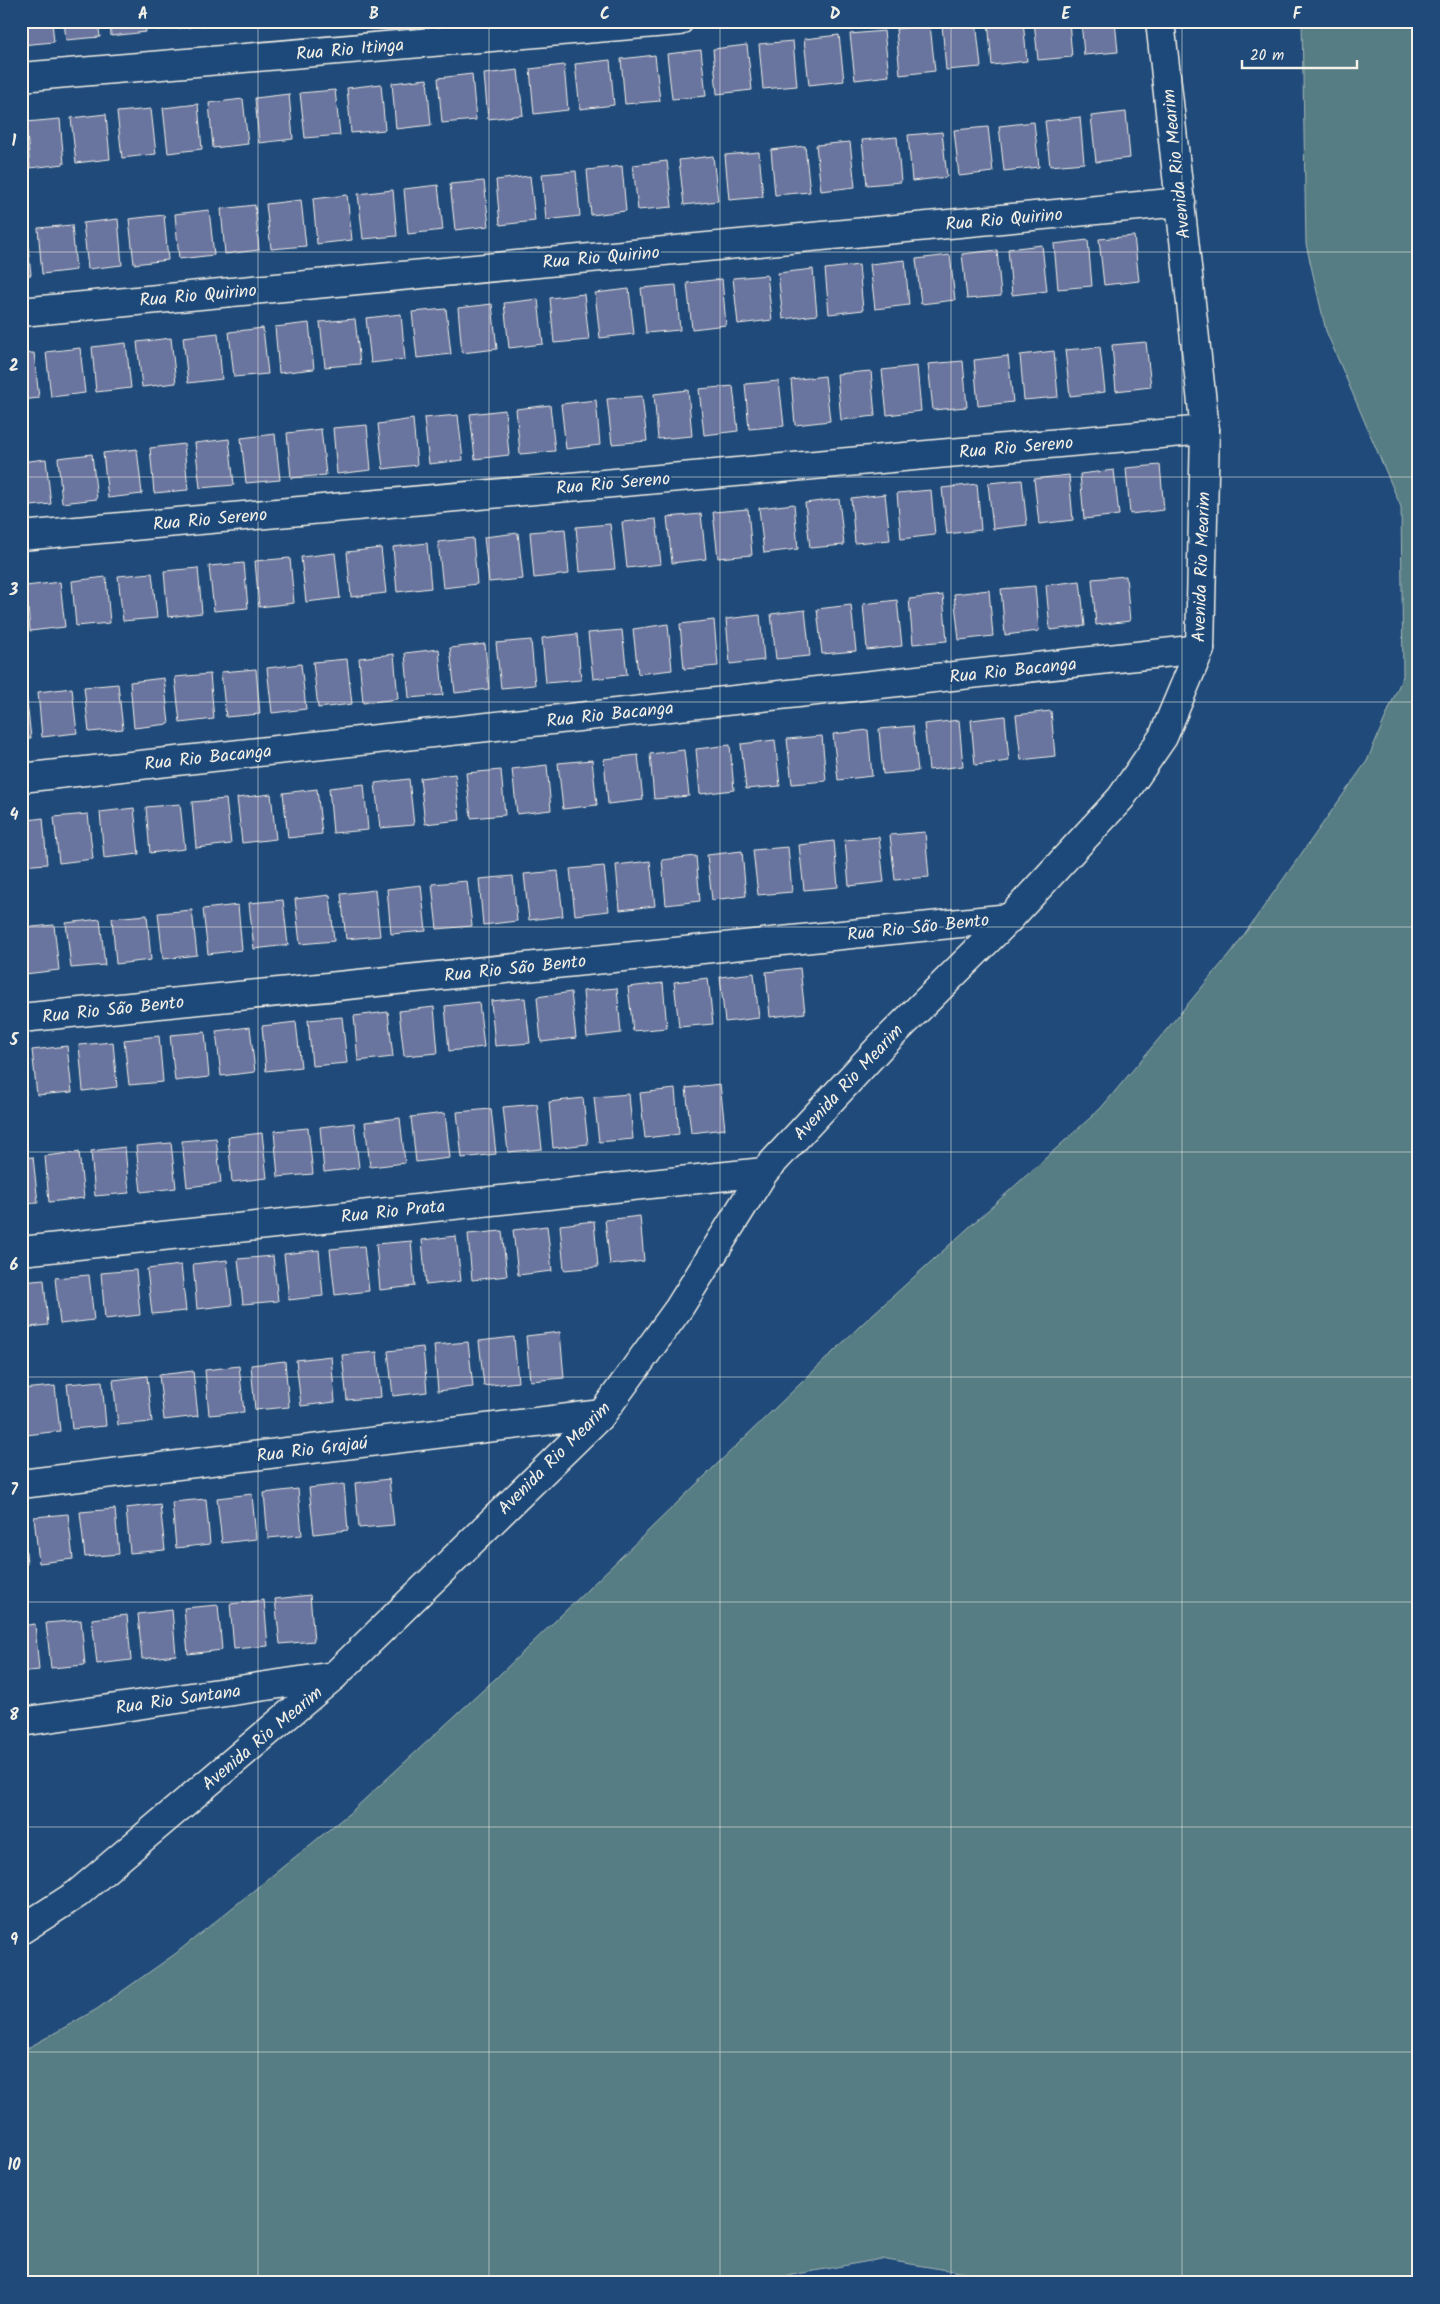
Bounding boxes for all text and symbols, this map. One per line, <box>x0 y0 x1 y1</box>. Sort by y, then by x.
text: A <box>138 2 148 27</box>
text: B <box>369 2 379 27</box>
text: C <box>600 2 610 27</box>
text: D <box>830 2 841 27</box>
text: E <box>1062 2 1072 27</box>
text: F <box>1293 2 1303 27</box>
street label: Rua Rio Itinga <box>295 31 405 70</box>
scale bar <box>1242 38 1358 70</box>
text: 20 m <box>1250 44 1284 68</box>
street label: Avenida Rio Mearim <box>1155 87 1200 240</box>
text: 1 <box>12 129 17 154</box>
street label: Rua Rio Quirino <box>944 201 1064 240</box>
street label: Rua Rio Quirino <box>541 239 661 278</box>
street label: Rua Rio Quirino <box>138 277 258 316</box>
text: 2 <box>9 354 19 379</box>
street label: Rua Rio Sereno <box>958 429 1074 468</box>
street label: Rua Rio Sereno <box>555 465 671 504</box>
street label: Avenida Rio Mearim <box>1185 491 1220 643</box>
street label: Rua Rio Sereno <box>152 501 268 540</box>
text: 3 <box>9 578 19 603</box>
street label: Rua Rio Bacanga <box>948 650 1078 693</box>
street label: Rua Rio Bacanga <box>545 694 675 737</box>
street label: Rua Rio Bacanga <box>143 737 273 780</box>
text: 4 <box>10 803 19 828</box>
street label: Rua Rio São Bento <box>846 907 991 950</box>
street label: Rua Rio São Bento <box>443 948 588 991</box>
street label: Rua Rio São Bento <box>41 989 186 1032</box>
street label: Avenida Rio Mearim <box>787 1018 911 1148</box>
text: 5 <box>9 1028 20 1053</box>
street label: Rua Rio Prata <box>340 1193 447 1232</box>
text: 6 <box>10 1253 19 1278</box>
street label: Avenida Rio Mearim <box>492 1396 619 1523</box>
street label: Rua Rio Grajaú <box>255 1429 370 1472</box>
text: 7 <box>10 1478 18 1503</box>
street label: Rua Rio Santana <box>114 1677 243 1724</box>
street label: Avenida Rio Mearim <box>196 1680 330 1799</box>
text: 8 <box>9 1703 19 1728</box>
text: 9 <box>10 1928 18 1953</box>
text: 10 <box>7 2153 21 2178</box>

